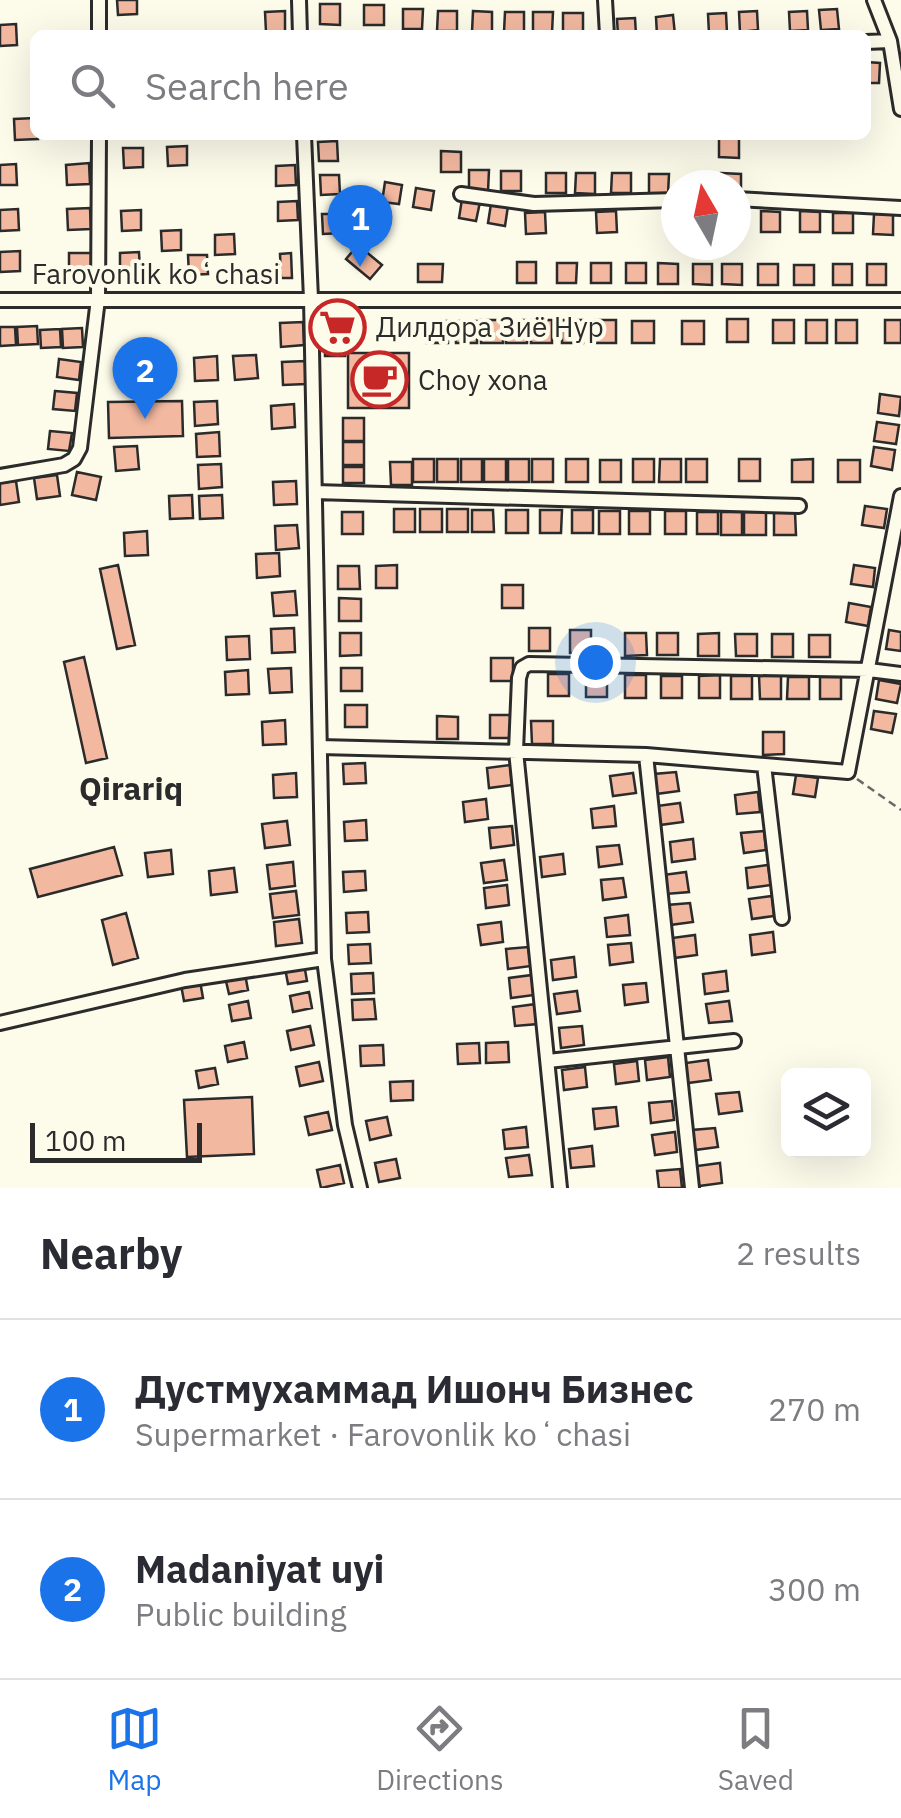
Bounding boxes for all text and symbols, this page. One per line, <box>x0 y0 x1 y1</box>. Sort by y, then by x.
search box <box>30 30 871 140</box>
icon: search <box>65 58 120 113</box>
text: Search here <box>145 61 349 110</box>
north arrow <box>661 170 751 260</box>
pin: 1 <box>328 184 392 267</box>
street label: Farovonlik koʻchasi <box>32 255 280 292</box>
supermarket icon: Дилдора Зиё Нур <box>307 297 367 357</box>
place label: Дилдора Зиё Нур <box>376 308 604 345</box>
pin: 2 <box>112 336 178 419</box>
cafe icon: Choy xona <box>349 350 409 410</box>
place label: Choy xona <box>418 361 548 398</box>
your location <box>570 637 621 688</box>
district label: Qirariq <box>79 767 183 809</box>
map controls <box>781 1068 871 1158</box>
button: layers <box>781 1068 871 1158</box>
scale bar <box>30 1118 202 1162</box>
text: 100 m <box>45 1122 126 1159</box>
text: Nearby <box>40 1226 182 1281</box>
text: 2 results <box>736 1232 861 1274</box>
text: Дустмухаммад Ишонч Бизнес <box>135 1364 694 1413</box>
text: 1 <box>63 1388 82 1430</box>
text: 270 m <box>768 1388 861 1430</box>
text: Supermarket · Farovonlik koʻchasi <box>135 1413 631 1455</box>
text: Madaniyat uyi <box>135 1544 384 1593</box>
text: 2 <box>63 1568 82 1610</box>
text: 300 m <box>768 1568 861 1610</box>
text: Public building <box>135 1593 347 1635</box>
tab: Map <box>107 1701 162 1798</box>
tab: Directions <box>376 1701 504 1798</box>
tab: Saved <box>718 1701 794 1798</box>

